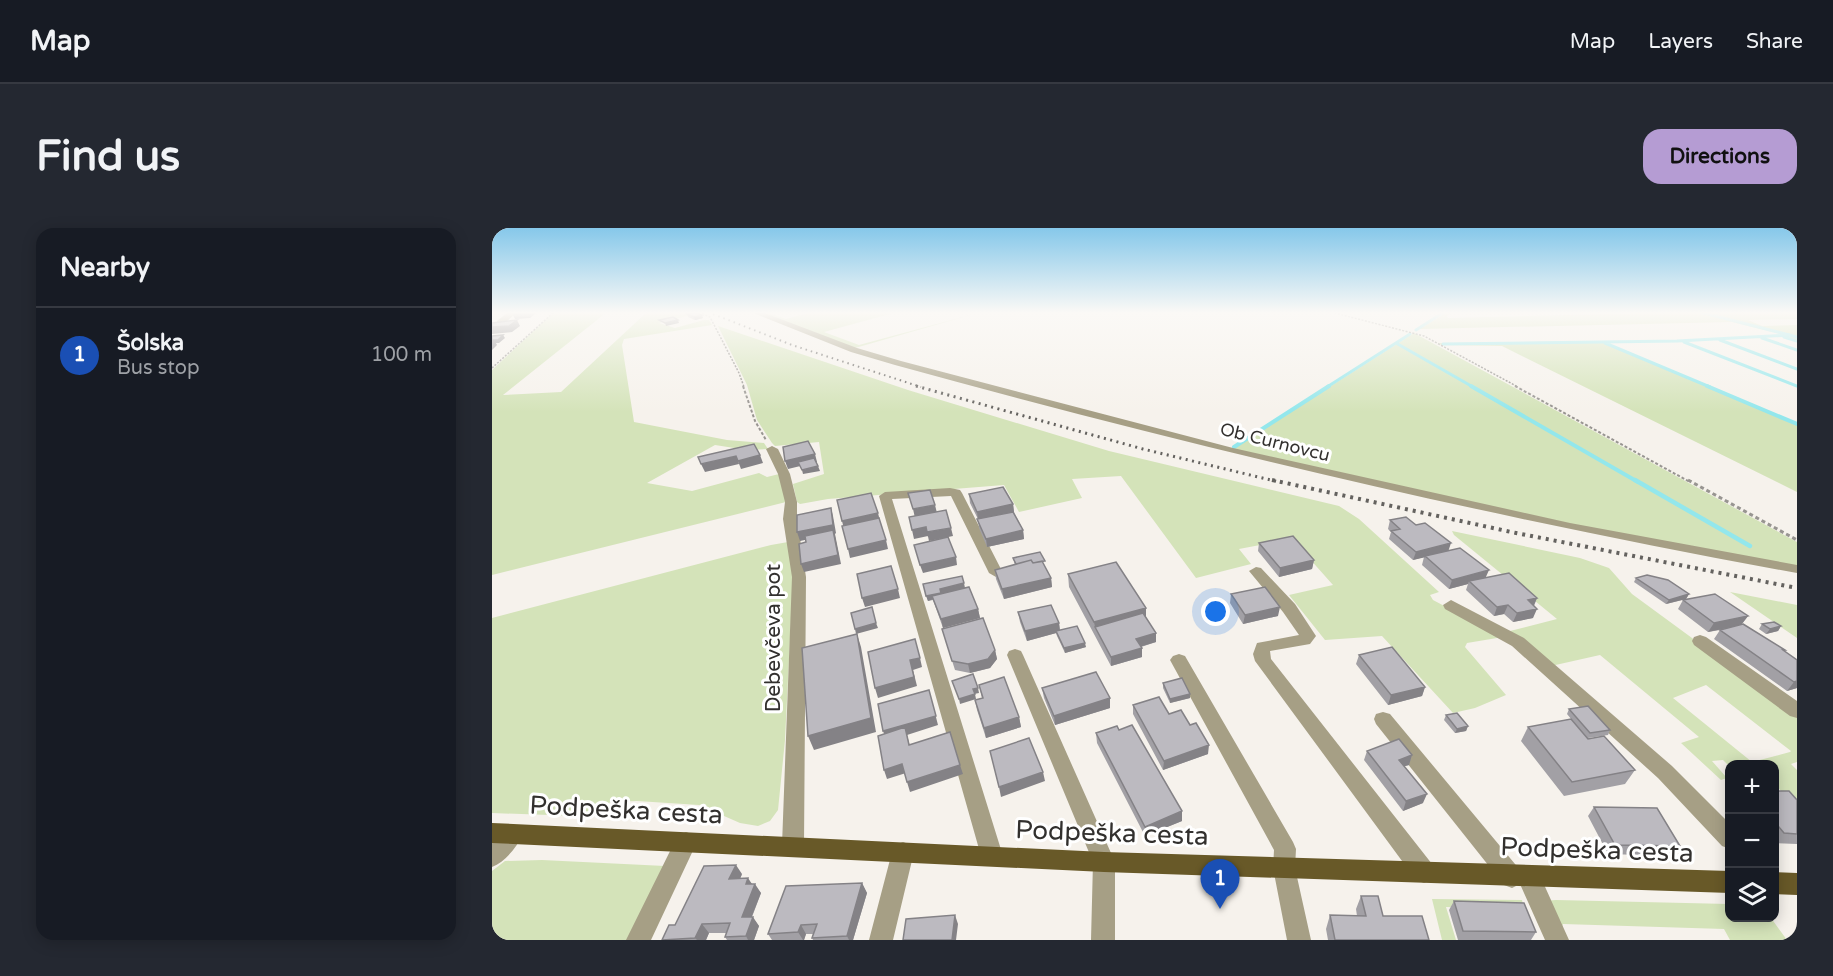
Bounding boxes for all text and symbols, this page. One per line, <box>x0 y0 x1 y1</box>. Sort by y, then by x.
text: Map <box>30 24 90 58</box>
text: Map <box>1570 29 1615 54</box>
text: Layers <box>1648 29 1713 54</box>
text: Share <box>1746 29 1803 54</box>
button: Directions <box>1643 129 1797 184</box>
text: Find us <box>36 131 180 182</box>
text: Nearby <box>60 252 150 283</box>
text: Šolska <box>117 330 184 356</box>
text: 1 <box>73 343 86 367</box>
text: 100 m <box>371 343 432 367</box>
text: Bus stop <box>117 356 200 380</box>
street label: Ob Curnovcu <box>1218 418 1332 466</box>
street label: Debevčeva pot <box>761 564 786 712</box>
your location <box>1201 597 1230 626</box>
map controls <box>1725 760 1779 922</box>
button: + <box>1725 760 1779 814</box>
street label: Podpeška cesta <box>529 789 723 831</box>
street label: Podpeška cesta <box>1015 814 1209 852</box>
button: − <box>1725 814 1779 868</box>
street label: Podpeška cesta <box>1500 831 1694 869</box>
pin: 1 <box>1200 860 1240 909</box>
button: layers <box>1725 868 1779 922</box>

